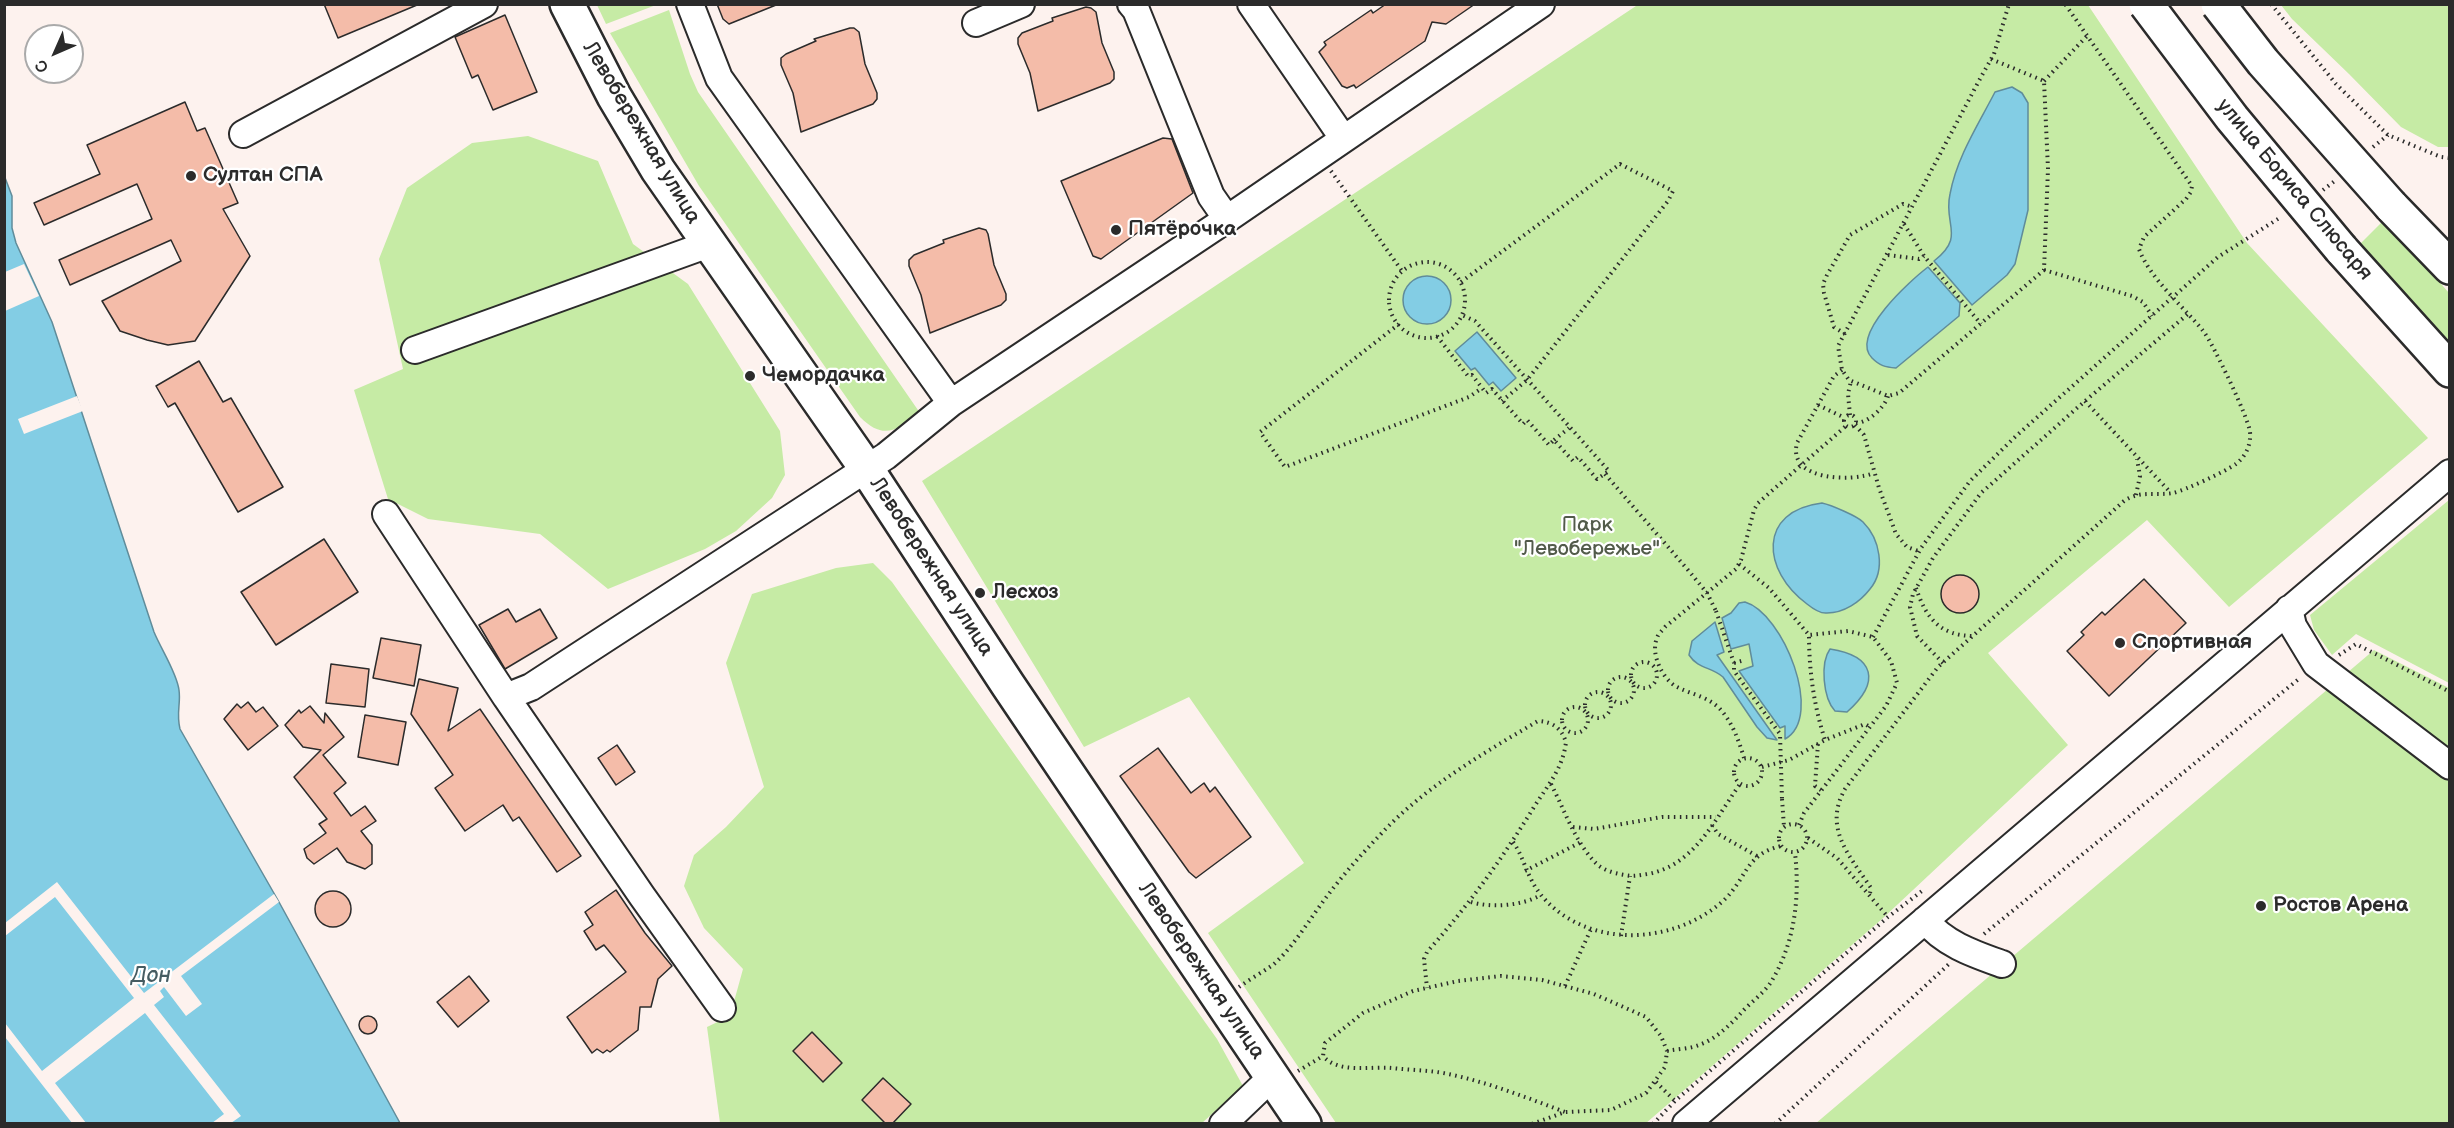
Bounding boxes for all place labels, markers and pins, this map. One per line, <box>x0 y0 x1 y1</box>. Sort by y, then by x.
place label: Султан СПА <box>203 163 323 189</box>
marker: Султан СПА <box>184 169 198 183</box>
place label: Пятёрочка <box>1128 217 1236 243</box>
marker: Пятёрочка <box>1109 223 1123 237</box>
place label: Чемордачка <box>762 363 885 389</box>
marker: Чемордачка <box>743 369 757 383</box>
place label: Лесхоз <box>992 580 1059 606</box>
marker: Лесхоз <box>973 586 987 600</box>
place label: Спортивная <box>2132 630 2252 656</box>
marker: Спортивная <box>2113 636 2127 650</box>
place label: Ростов Арена <box>2273 893 2408 919</box>
marker: Ростов Арена <box>2254 899 2268 913</box>

